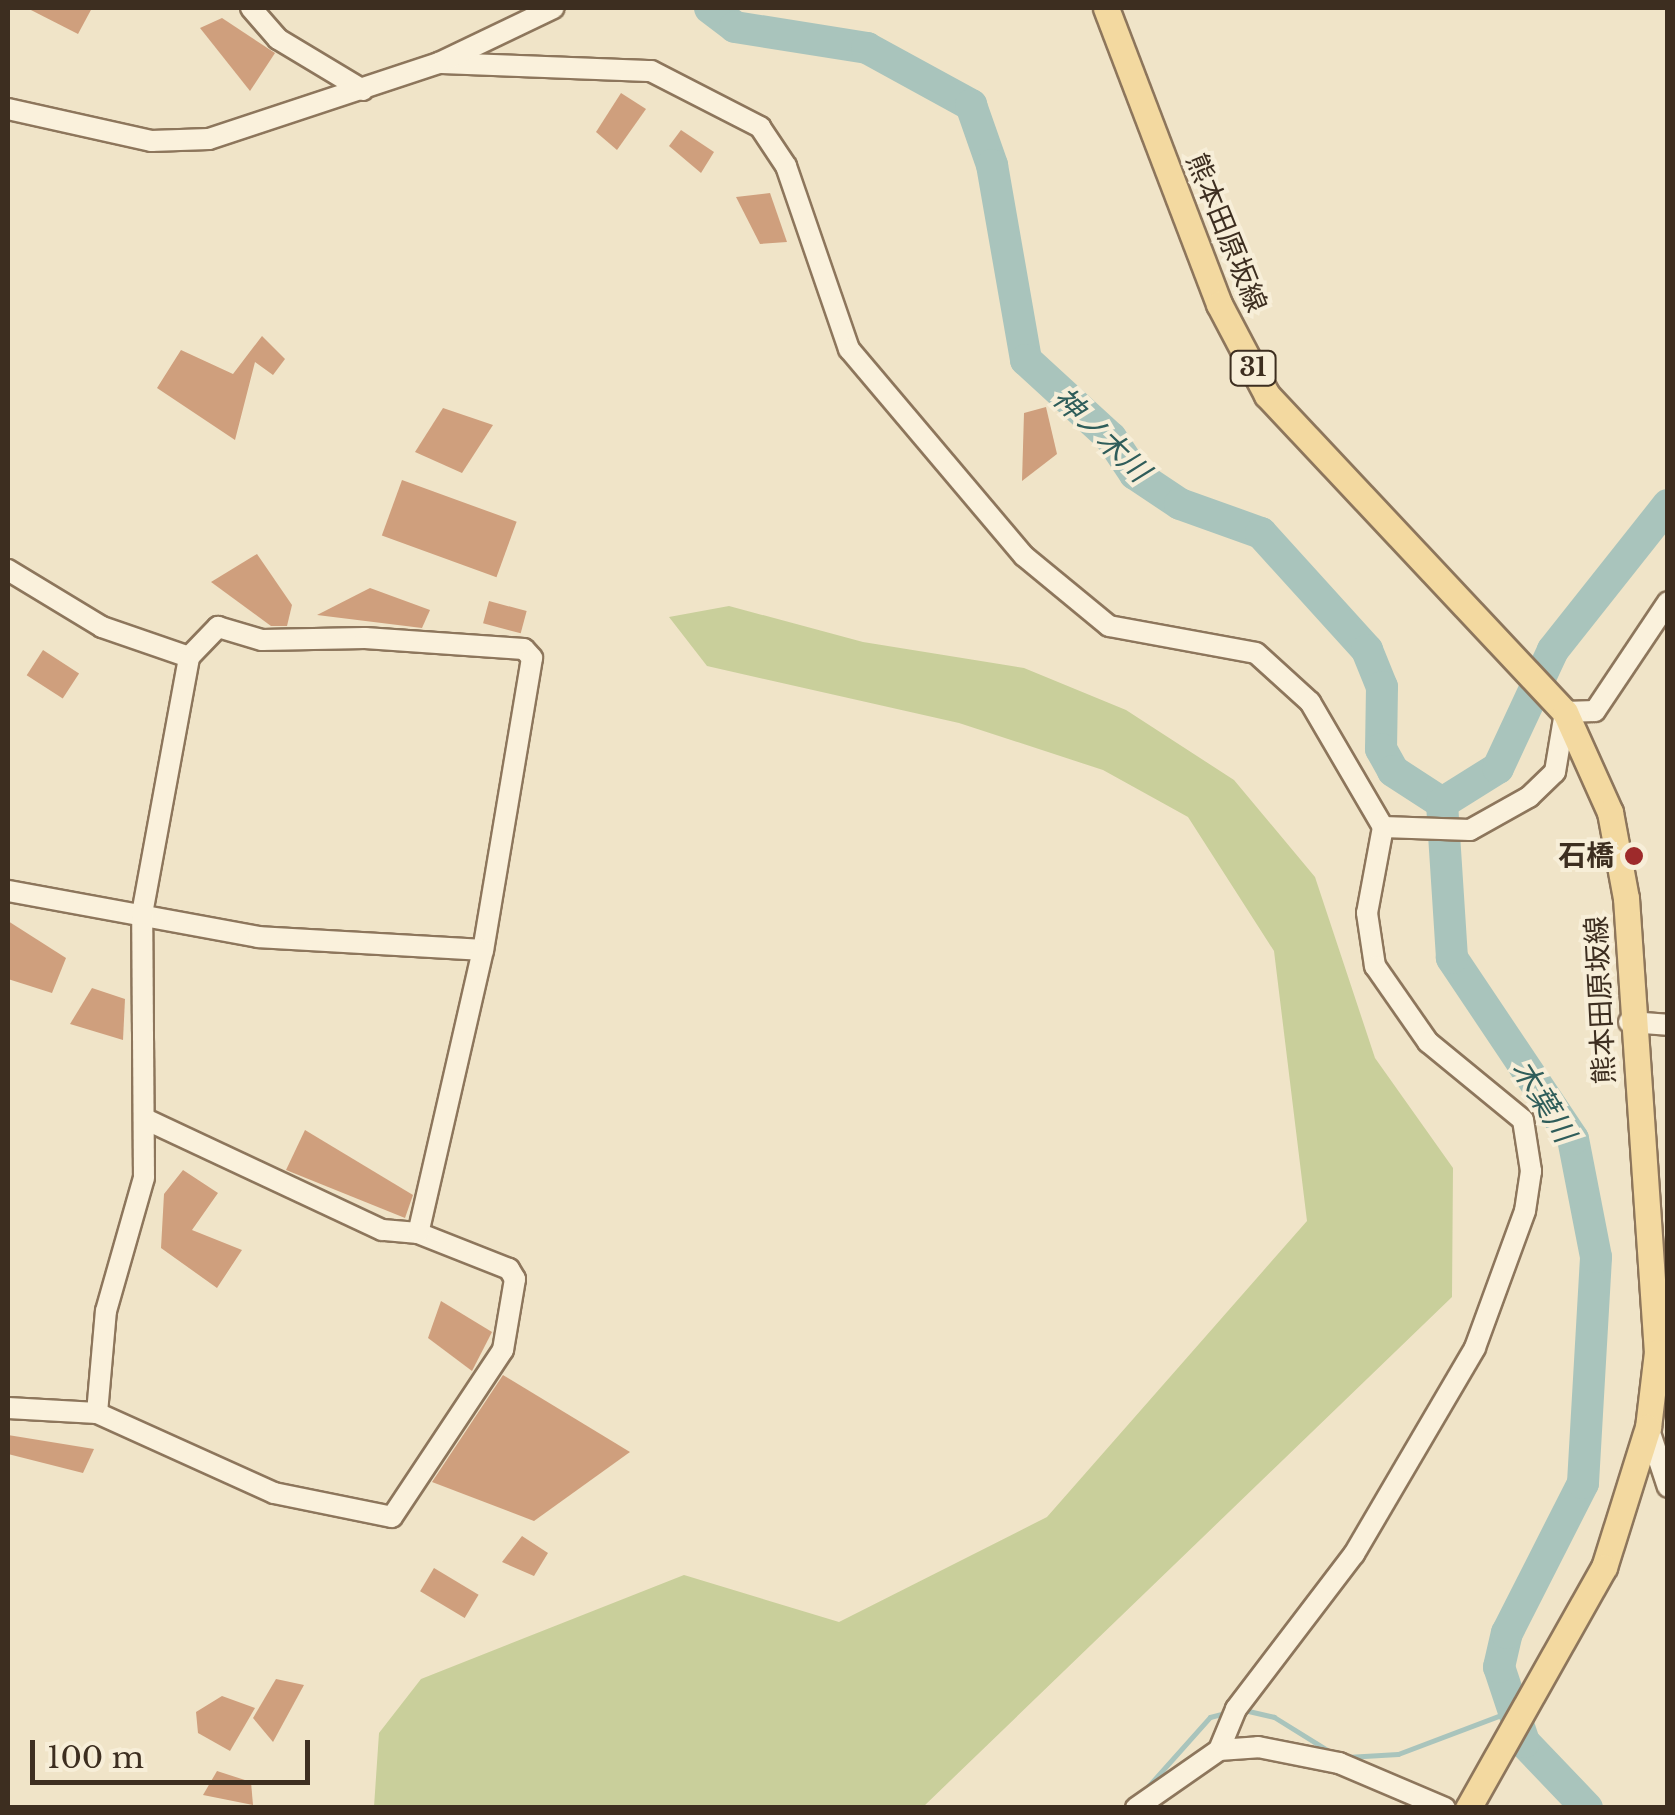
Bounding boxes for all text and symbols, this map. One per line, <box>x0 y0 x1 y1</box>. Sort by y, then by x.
street label: 熊本田原坂線 <box>1179 149 1273 317</box>
road number: 31 <box>1228 348 1278 388</box>
water label: 神ノ木川 <box>1045 380 1157 490</box>
place label: 石橋 <box>1558 839 1614 873</box>
marker: 石橋 <box>1623 845 1645 867</box>
street label: 熊本田原坂線 <box>1580 915 1622 1085</box>
water label: 木葉川 <box>1504 1053 1582 1149</box>
scale bar <box>35 1720 315 1782</box>
text: 100 m <box>47 1739 144 1776</box>

